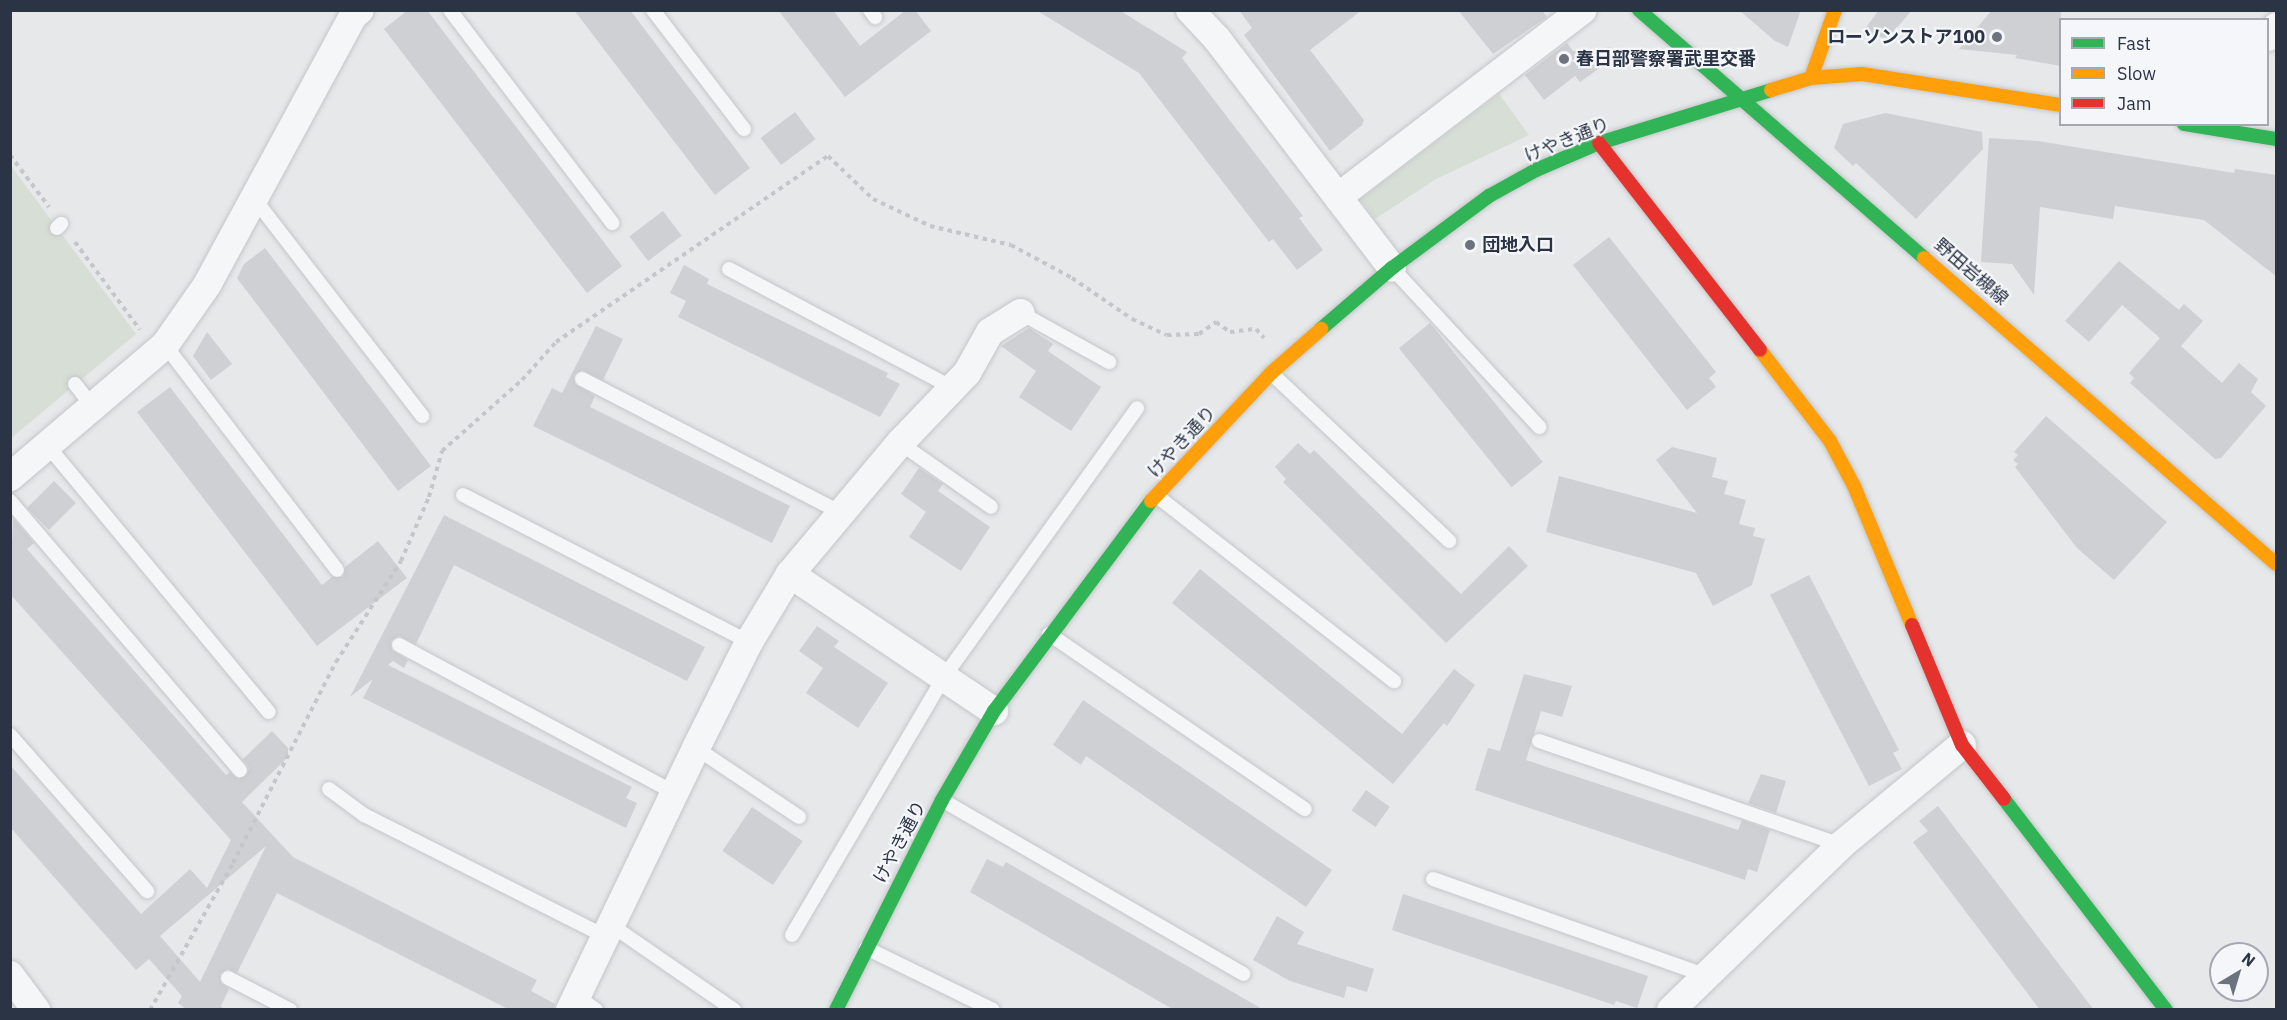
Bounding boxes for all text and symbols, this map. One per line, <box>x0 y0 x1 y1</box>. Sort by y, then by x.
legend <box>2059 18 2269 126</box>
place label: ローソンストア100 <box>1827 26 1985 48</box>
marker: ローソンストア100 <box>1990 30 2004 44</box>
text: Fast <box>2117 32 2151 55</box>
place label: 春日部警察署武里交番 <box>1576 48 1756 70</box>
marker: 春日部警察署武里交番 <box>1557 52 1571 66</box>
text: Slow <box>2117 62 2156 85</box>
text: Jam <box>2117 92 2152 115</box>
street label: けやき通り <box>1521 113 1613 167</box>
place label: 団地入口 <box>1482 234 1554 256</box>
street label: 野田岩槻線 <box>1930 234 2012 310</box>
marker: 団地入口 <box>1463 238 1477 252</box>
street label: けやき通り <box>1143 402 1221 482</box>
street label: けやき通り <box>869 797 931 887</box>
north arrow <box>2209 942 2269 1002</box>
text: N <box>2238 948 2260 971</box>

